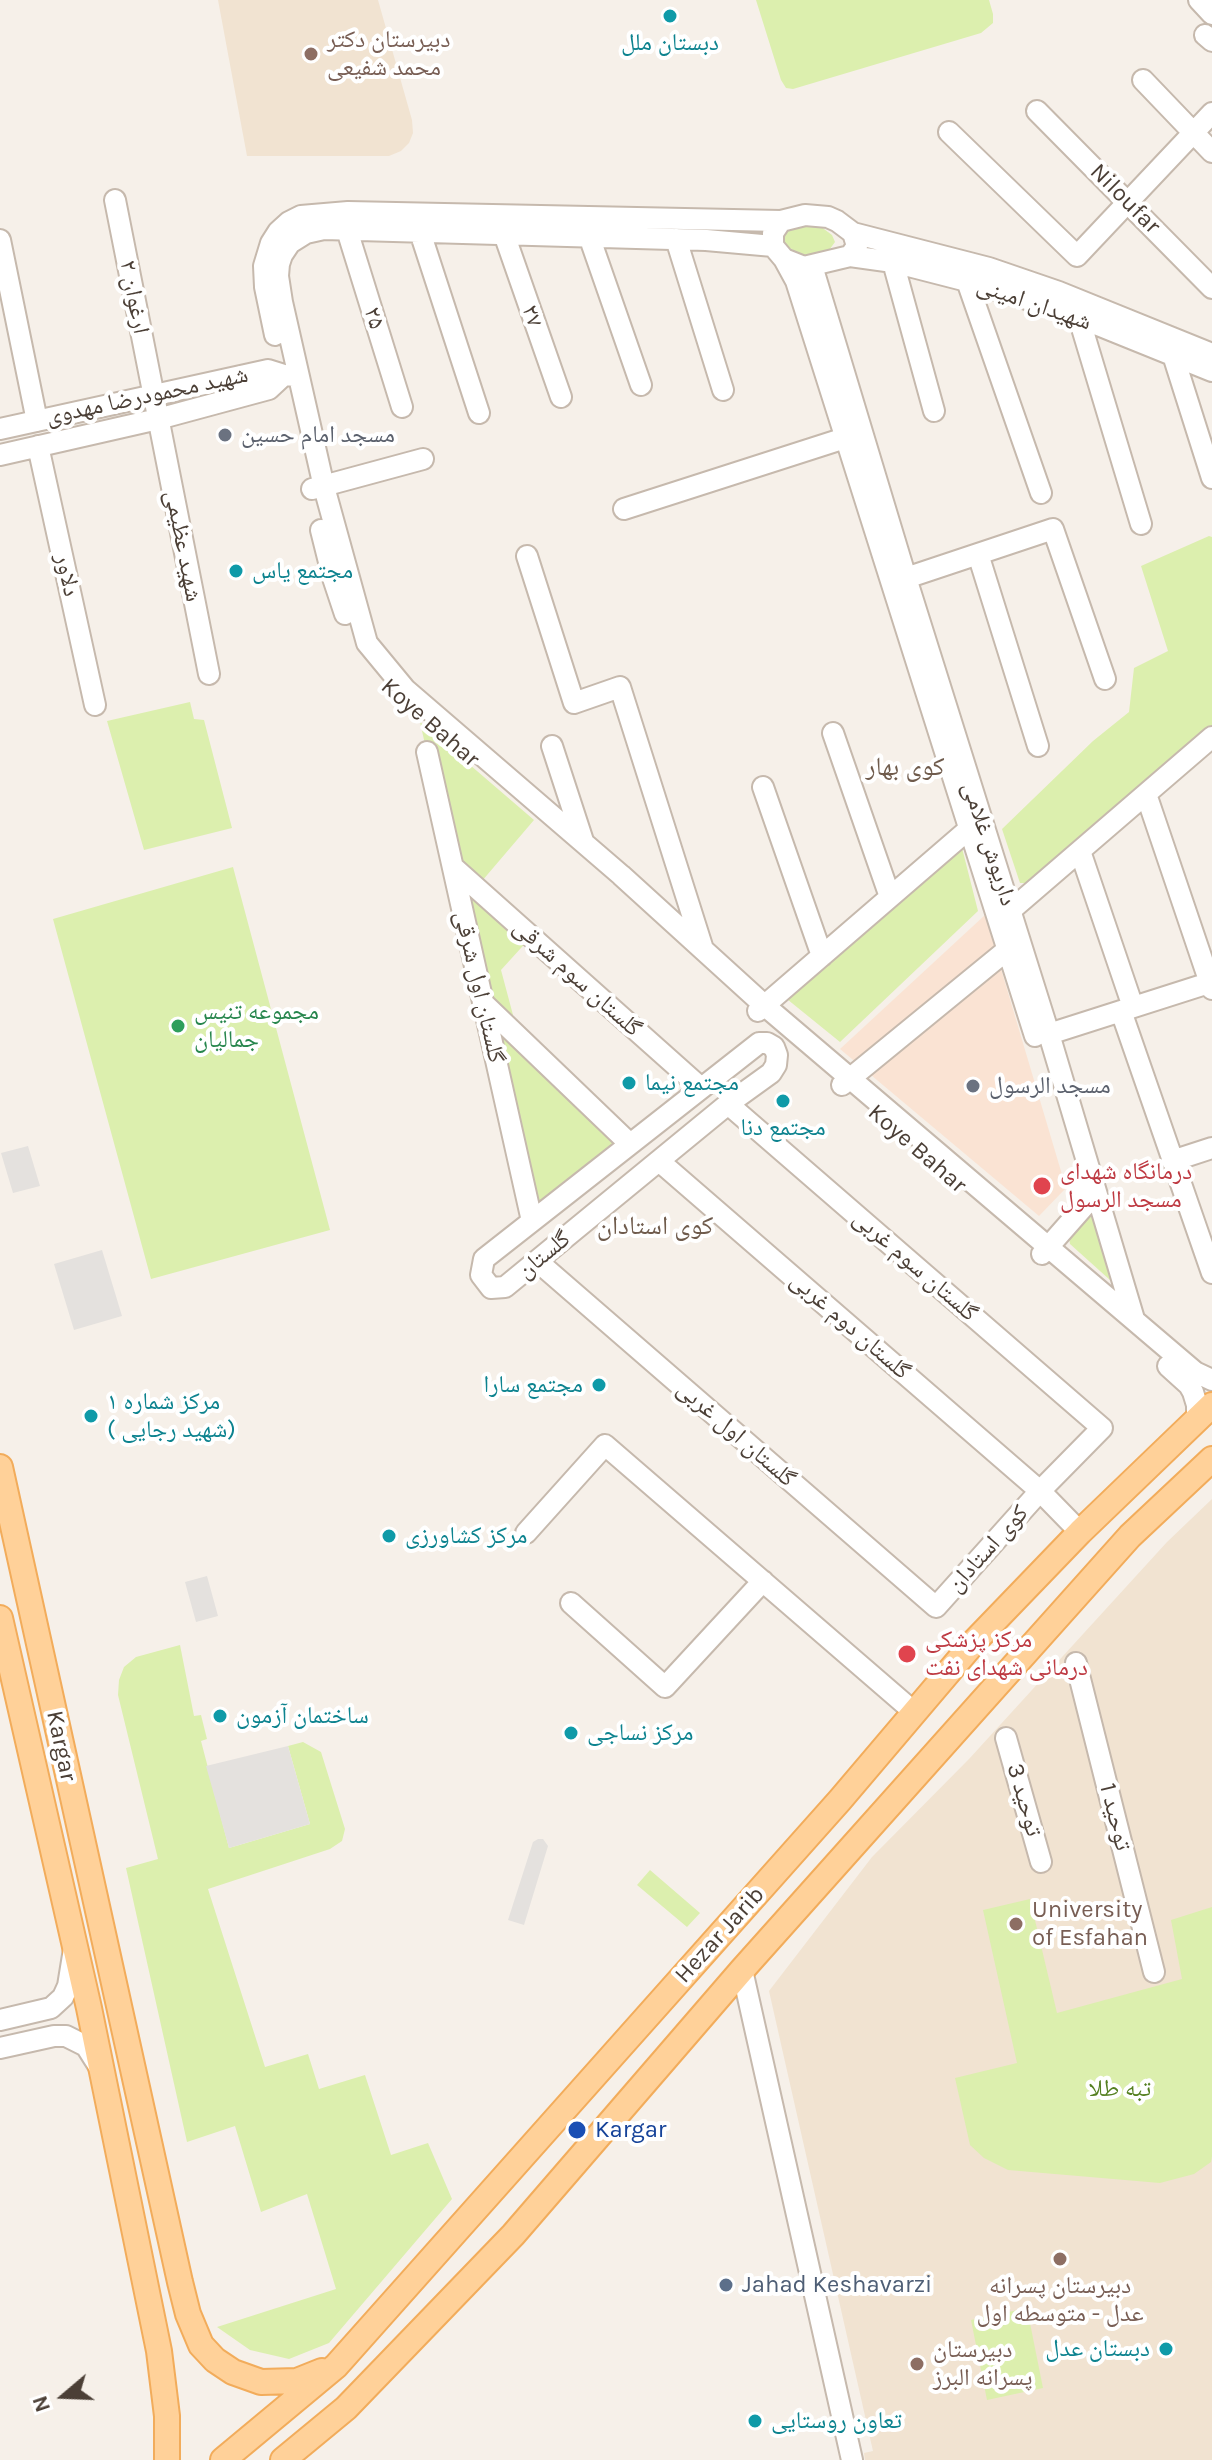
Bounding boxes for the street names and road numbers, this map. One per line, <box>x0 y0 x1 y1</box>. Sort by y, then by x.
street label: Niloufar <box>1084 158 1166 240</box>
street label: ارغوان ۲ <box>113 258 155 336</box>
street label: شهیدان امینی <box>973 271 1095 337</box>
street label: ۲۷ <box>515 301 549 331</box>
street label: ۲۵ <box>357 303 391 333</box>
street label: شهید محمودرضا مهدوی <box>43 360 251 432</box>
street label: شهید عظیمی <box>158 488 208 604</box>
street label: دلاور <box>48 551 86 599</box>
street label: Koye Bahar <box>375 672 485 774</box>
street label: داریوش غلامی <box>955 778 1023 910</box>
street label: گلستان اول شرقی <box>448 908 510 1066</box>
street label: گلستان سوم شرقی <box>507 913 647 1043</box>
street label: Koye Bahar <box>862 1098 972 1200</box>
street label: گلستان سوم غربی <box>847 1204 983 1328</box>
street label: گلستان <box>511 1225 577 1285</box>
street label: گلستان دوم غربی <box>784 1266 916 1386</box>
street label: گلستان اول غربی <box>671 1375 801 1493</box>
street label: کوی استادان <box>941 1499 1035 1599</box>
street label: Kargar <box>39 1708 83 1784</box>
street label: توحید 3 <box>1000 1760 1048 1840</box>
street label: توحید 1 <box>1093 1780 1137 1854</box>
street label: Hezar Jarib <box>669 1881 771 1989</box>

